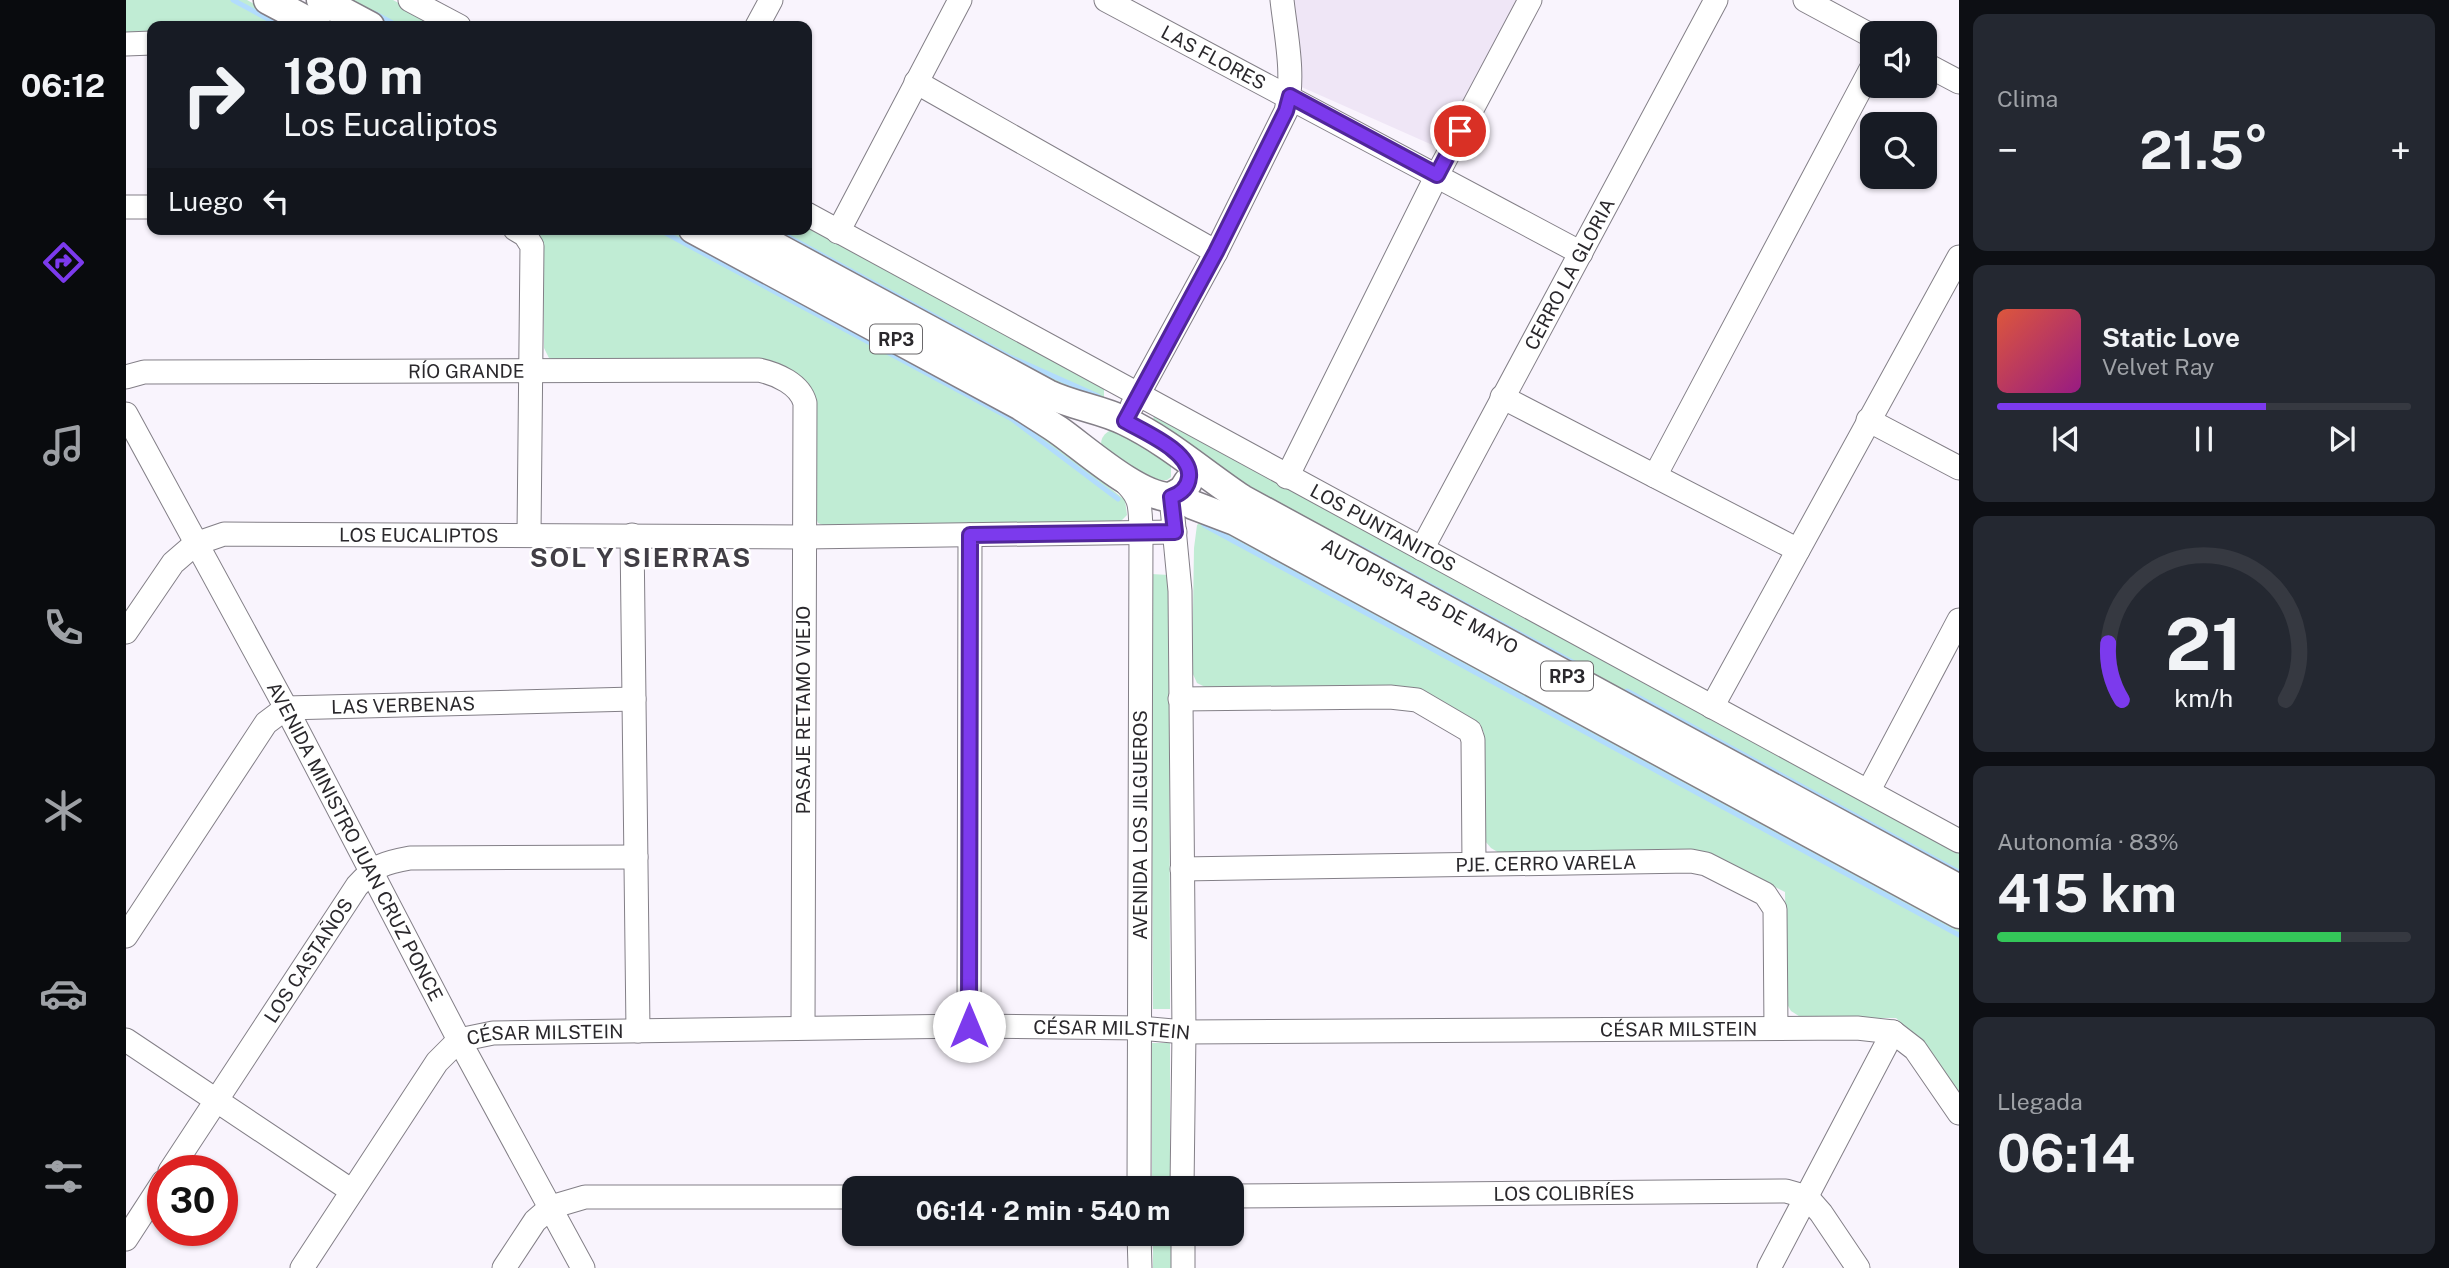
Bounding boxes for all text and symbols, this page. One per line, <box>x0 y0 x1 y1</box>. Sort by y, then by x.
street label: LAS FLORES <box>1158 21 1270 94</box>
map controls <box>1860 21 1937 189</box>
button: sound <box>1860 21 1937 98</box>
text: 180 m <box>283 47 423 105</box>
icon: right <box>168 49 259 140</box>
text: 06:12 <box>21 67 105 104</box>
text: Clima <box>1997 85 2058 112</box>
pin <box>1430 101 1490 161</box>
text: Los Eucaliptos <box>283 106 498 143</box>
icon: arrive <box>1441 112 1479 150</box>
button: search <box>1860 112 1937 189</box>
text: 21.5° <box>2139 120 2269 181</box>
text: − <box>1997 128 2018 173</box>
text: + <box>2390 128 2411 173</box>
icon: left <box>257 182 295 220</box>
text: Luego <box>168 186 243 217</box>
street label: CERRO LA GLORIA <box>1520 194 1619 354</box>
icon: directions <box>39 238 88 287</box>
text: Static Love <box>2102 322 2240 353</box>
road number: RP3 <box>870 324 922 354</box>
text: Velvet Ray <box>2102 353 2214 380</box>
street label: RÍO GRANDE <box>408 360 525 382</box>
icon: previous <box>2047 420 2085 458</box>
icon: pause <box>2185 420 2223 458</box>
icon: next <box>2323 420 2361 458</box>
icon: music <box>39 421 88 470</box>
street label: LOS PUNTANITOS <box>1307 479 1460 576</box>
street label: LOS EUCALIPTOS <box>339 524 499 546</box>
street label: AUTOPISTA 25 DE MAYO <box>1318 534 1522 658</box>
district label: SOL Y SIERRAS <box>530 542 752 573</box>
text: 21 <box>2165 601 2243 686</box>
icon: phone <box>39 603 88 652</box>
street label: PASAJE RETAMO VIEJO <box>792 606 814 814</box>
road number: RP3 <box>1541 662 1593 690</box>
street label: AVENIDA MINISTRO JUAN CRUZ PONCE <box>263 678 448 1005</box>
text: km/h <box>2175 683 2233 713</box>
street label: LAS VERBENAS <box>331 692 475 718</box>
street label: AVENIDA LOS JILGUEROS <box>1129 710 1151 940</box>
icon: climate <box>39 786 88 835</box>
text: Autonomía · 83% <box>1997 828 2179 855</box>
street label: PJE. CERRO VARELA <box>1455 851 1637 876</box>
text: 415 km <box>1997 863 2177 924</box>
street label: LOS CASTAÑOS <box>259 894 357 1027</box>
icon: car <box>39 969 88 1018</box>
position arrow <box>932 989 1006 1063</box>
street label: CÉSAR MILSTEIN <box>1033 1016 1191 1044</box>
street label: CÉSAR MILSTEIN <box>1600 1018 1757 1041</box>
street label: CÉSAR MILSTEIN <box>465 1020 624 1049</box>
text: Llegada <box>1997 1088 2083 1115</box>
text: 06:14 <box>1997 1123 2135 1184</box>
icon: filters <box>39 1152 88 1201</box>
speed limit sign: 30 <box>147 1155 238 1246</box>
street label: LOS COLIBRÍES <box>1493 1181 1635 1205</box>
text: 06:14 · 2 min · 540 m <box>916 1195 1170 1226</box>

